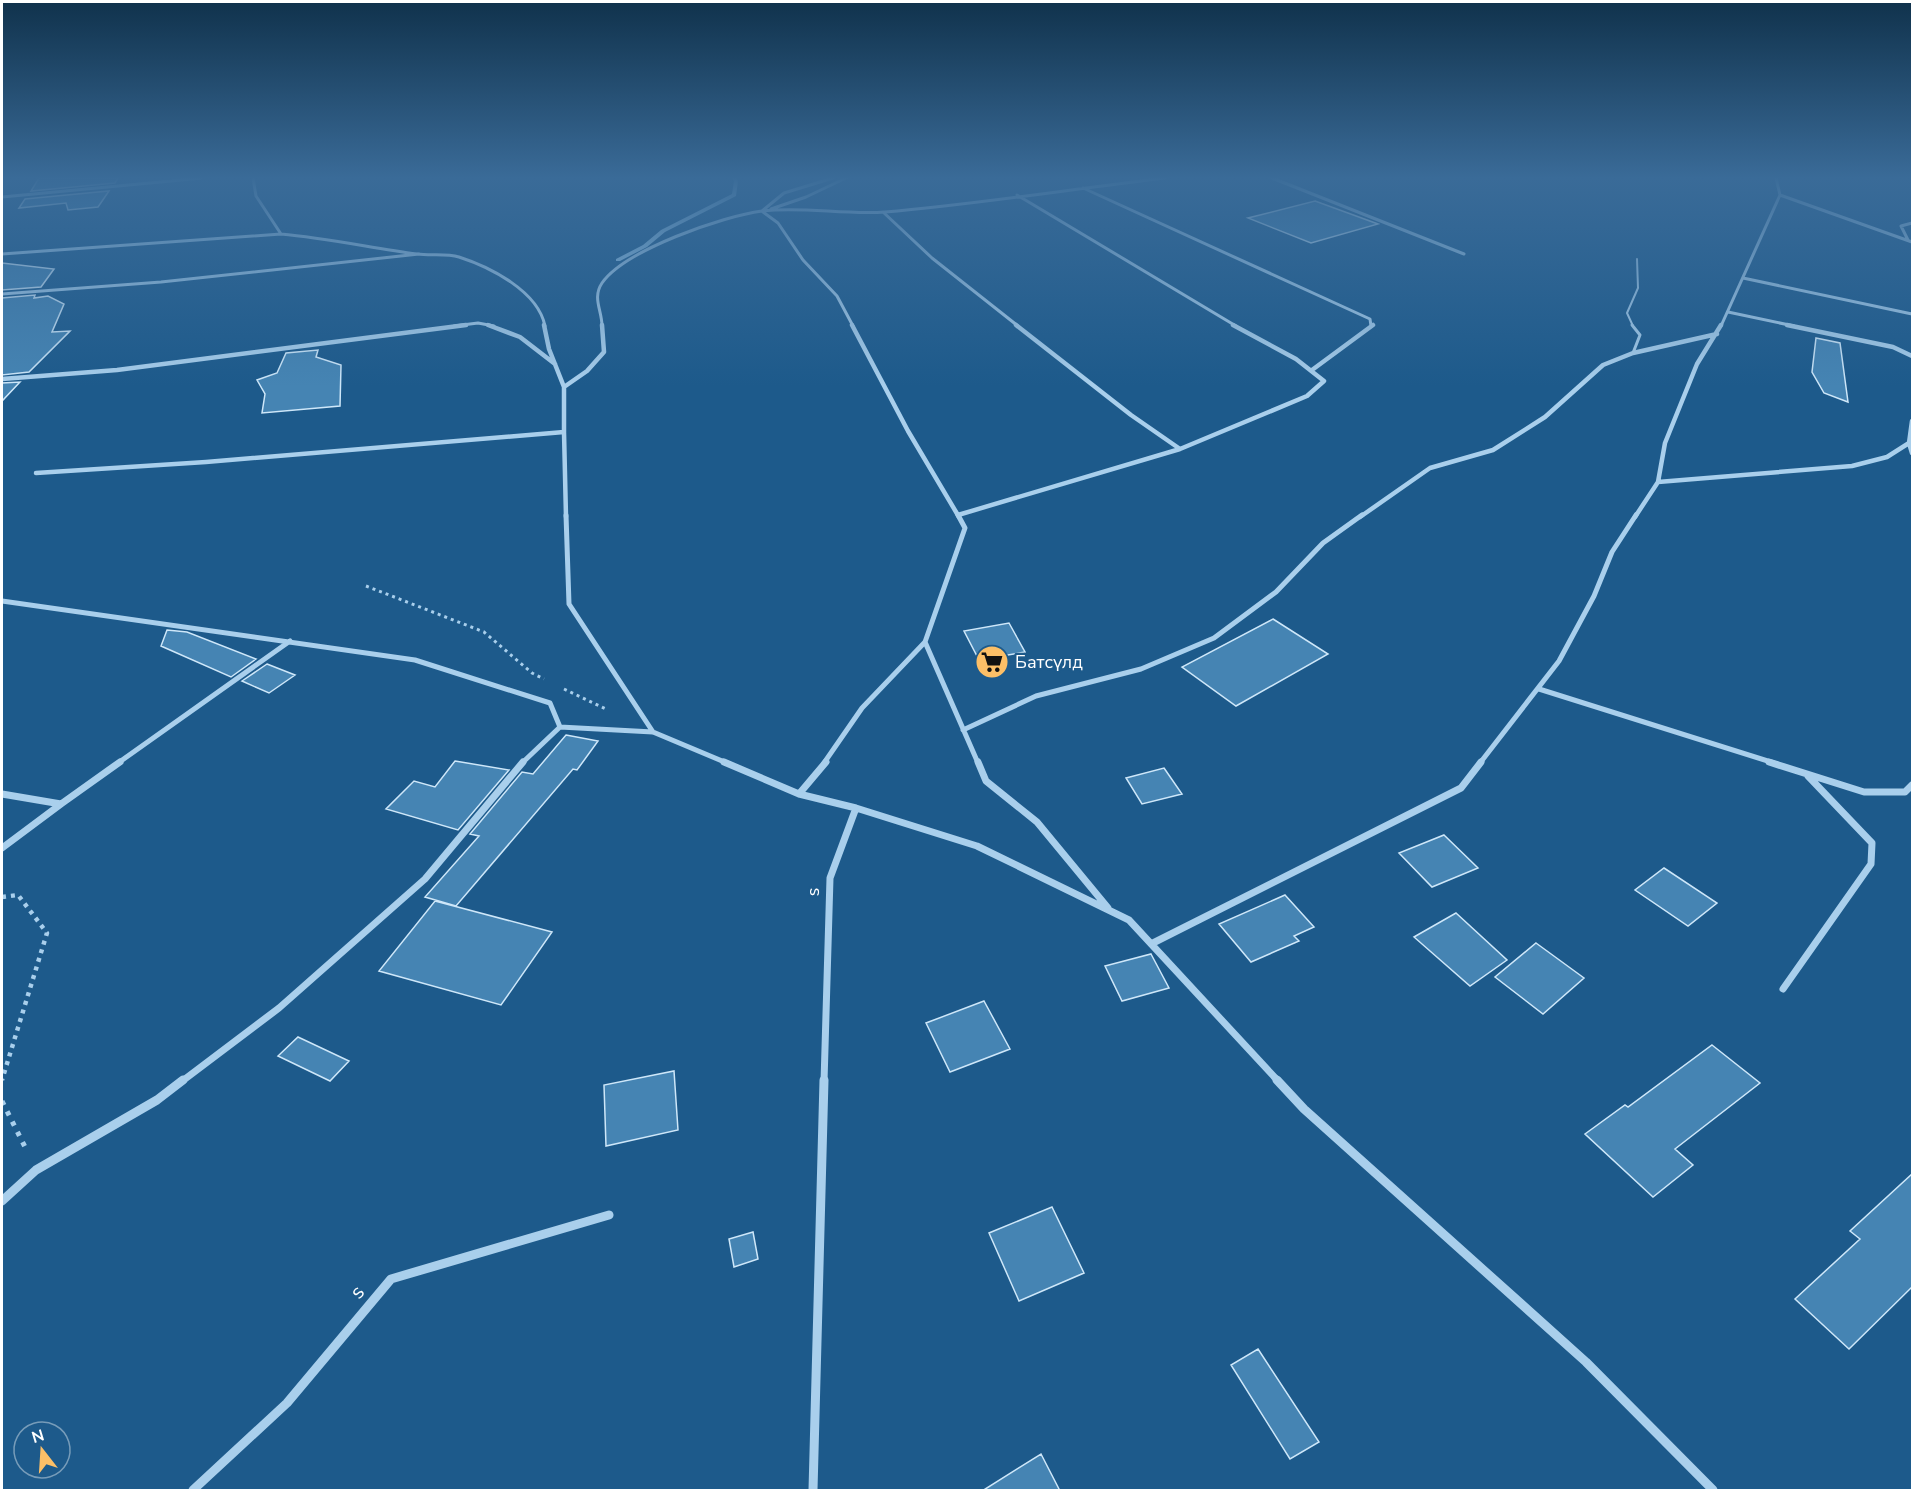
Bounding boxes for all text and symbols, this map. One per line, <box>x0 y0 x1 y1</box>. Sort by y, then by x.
supermarket icon: Батсүлд <box>974 644 1010 680</box>
place label: Батсүлд <box>1015 650 1083 674</box>
street label: s <box>801 887 825 897</box>
street label: s <box>343 1279 371 1305</box>
north arrow <box>12 1420 72 1480</box>
text: N <box>29 1424 47 1449</box>

